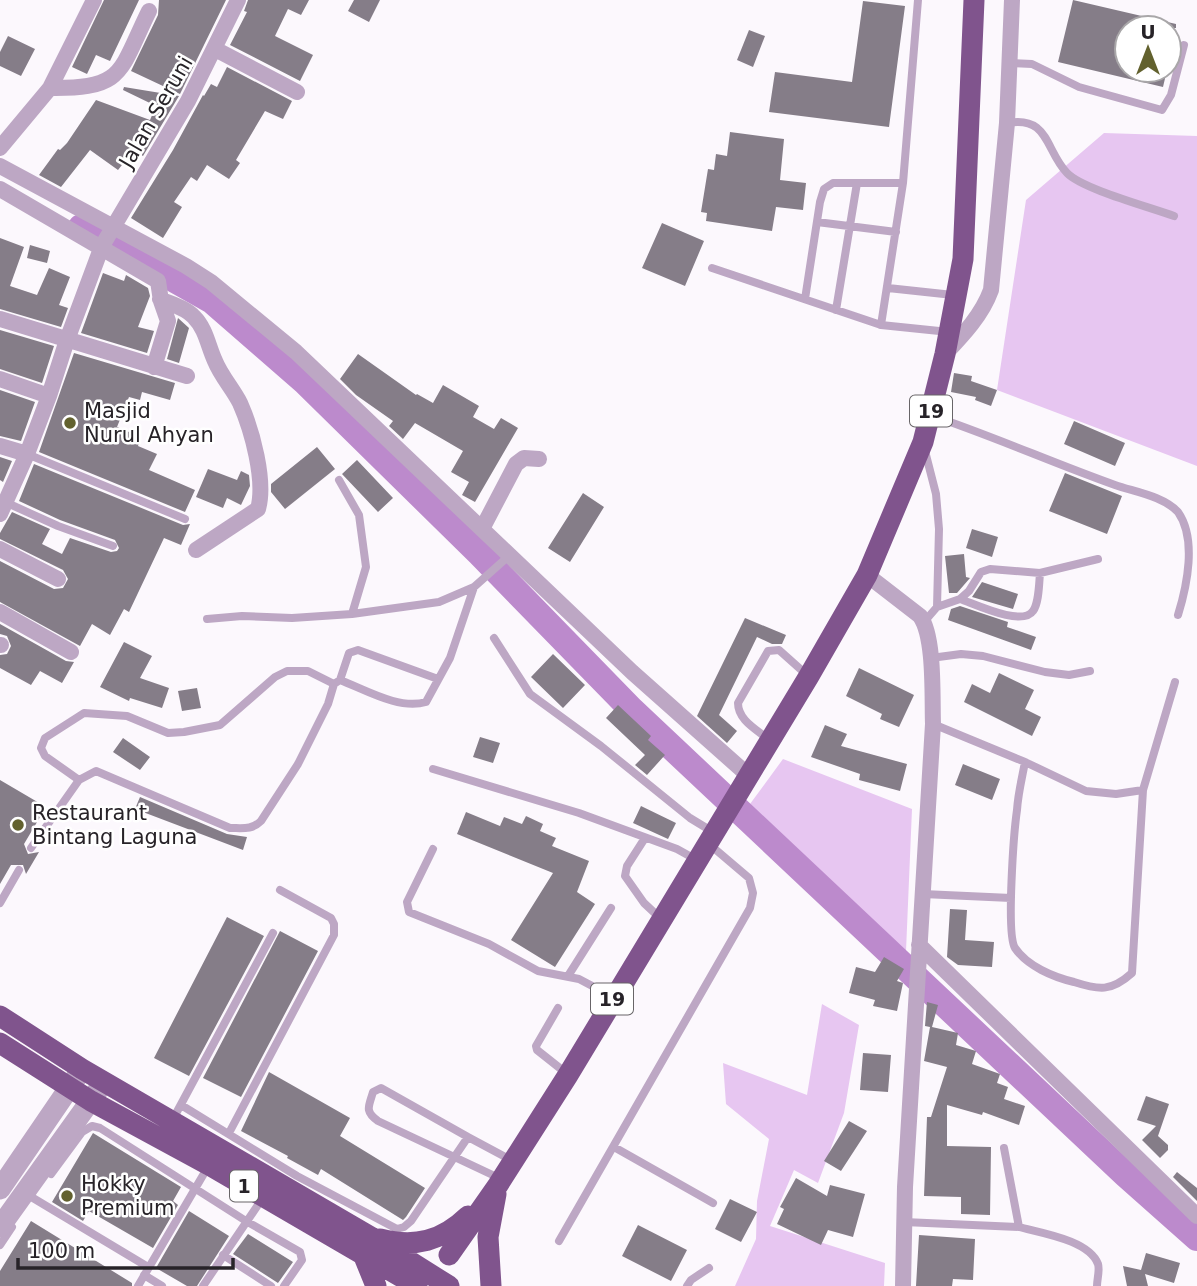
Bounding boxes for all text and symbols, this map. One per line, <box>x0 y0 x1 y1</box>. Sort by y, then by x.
north arrow <box>1113 14 1183 84</box>
text: U <box>1140 21 1156 43</box>
street label: Jalan Seruni <box>113 52 198 174</box>
road number: 19 <box>910 396 952 426</box>
place label: Masjid Nurul Ahyan <box>84 399 214 447</box>
marker: Masjid Nurul Ahyan <box>62 415 78 431</box>
place label: Restaurant Bintang Laguna <box>32 801 197 849</box>
marker: Restaurant Bintang Laguna <box>10 817 26 833</box>
road number: 19 <box>591 984 633 1015</box>
road number: 1 <box>230 1170 258 1202</box>
place label: Hokky Premium <box>81 1172 174 1220</box>
marker: Hokky Premium <box>59 1188 75 1204</box>
scale bar <box>18 1226 233 1270</box>
text: 100 m <box>28 1239 95 1263</box>

